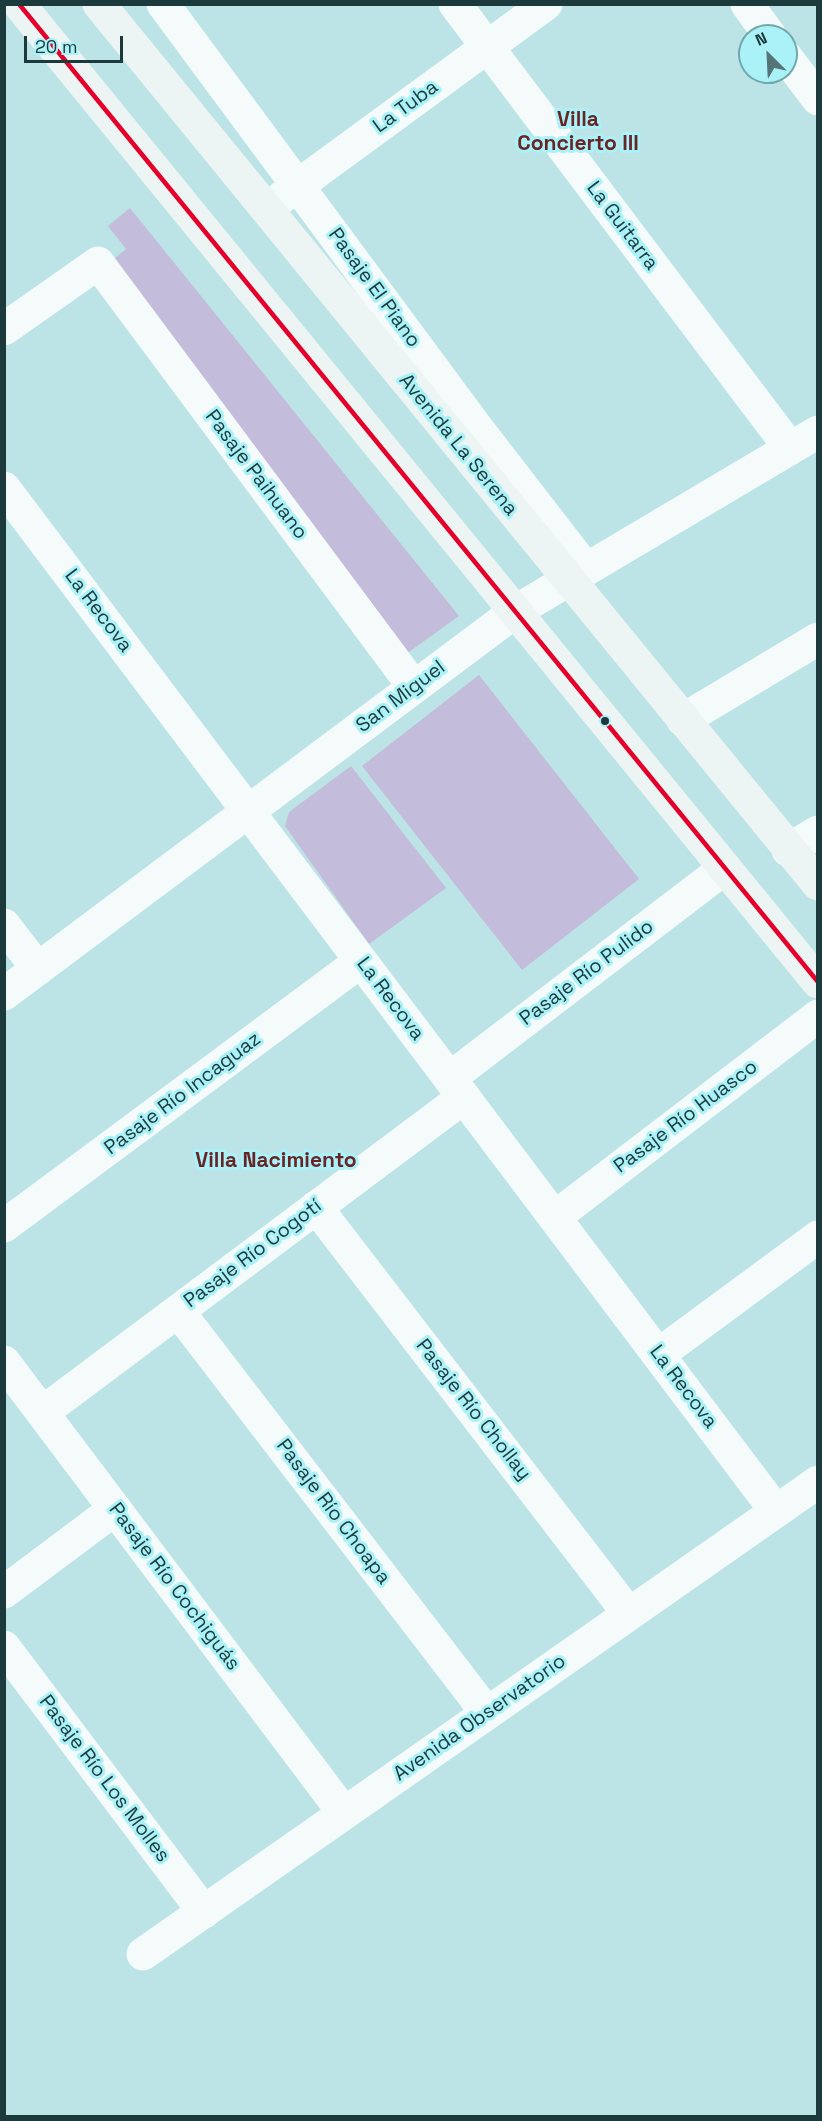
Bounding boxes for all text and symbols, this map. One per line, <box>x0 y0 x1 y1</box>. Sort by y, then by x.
scale bar <box>27 24 126 62</box>
north arrow <box>738 24 798 84</box>
text: N <box>752 27 770 51</box>
text: 20 m <box>35 35 78 58</box>
street label: La Tuba <box>369 75 443 139</box>
district label: Villa Concierto III <box>517 107 639 157</box>
street label: La Guitarra <box>581 177 663 275</box>
street label: Pasaje El Piano <box>323 224 425 352</box>
street label: Avenida La Serena <box>393 369 523 521</box>
street label: Pasaje Paihuano <box>200 406 312 544</box>
street label: La Recova <box>59 565 137 657</box>
street label: San Miguel <box>352 656 450 738</box>
unlabelled marker <box>599 715 611 727</box>
street label: Pasaje Río Pulido <box>515 915 659 1031</box>
street label: La Recova <box>351 953 429 1045</box>
street label: Pasaje Río Incaguaz <box>100 1027 266 1161</box>
street label: Pasaje Río Huasco <box>609 1055 763 1179</box>
district label: Villa Nacimiento <box>195 1148 357 1174</box>
street label: Pasaje Río Cogotí <box>179 1194 327 1314</box>
street label: Pasaje Río Chollay <box>410 1335 536 1485</box>
street label: La Recova <box>644 1341 722 1433</box>
street label: Pasaje Río Choapa <box>271 1435 395 1589</box>
street label: Pasaje Río Cochiguás <box>103 1499 245 1675</box>
street label: Avenida Observatorio <box>389 1649 571 1787</box>
street label: Pasaje Río Los Molles <box>33 1691 175 1867</box>

